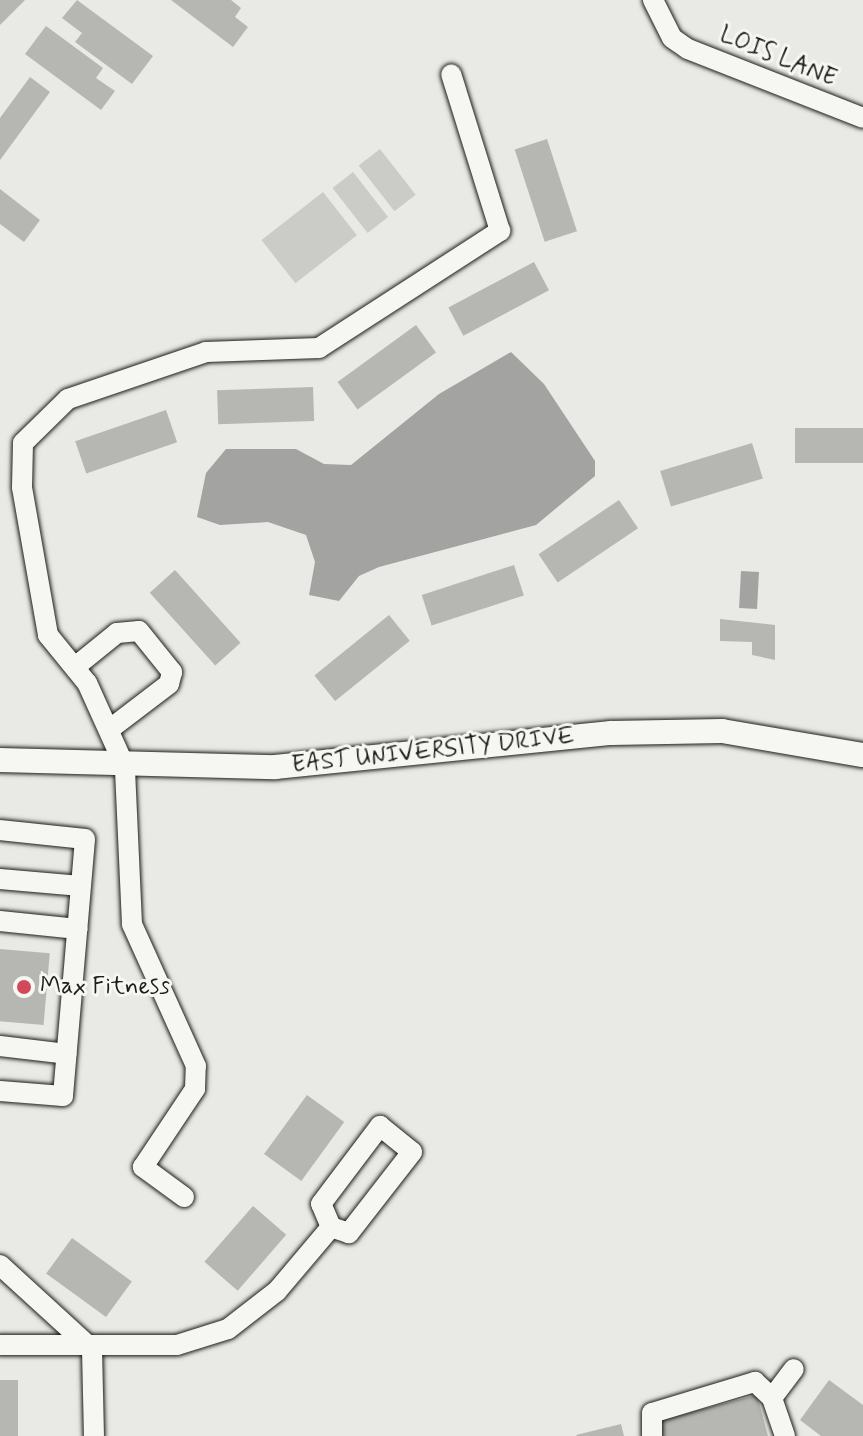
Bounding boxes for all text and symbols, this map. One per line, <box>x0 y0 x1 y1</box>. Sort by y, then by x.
street label: LOIS LANE <box>714 20 842 94</box>
street label: EAST UNIVERSITY DRIVE <box>284 721 582 781</box>
place label: Max Fitness <box>40 973 170 1001</box>
marker: Max Fitness <box>15 978 33 996</box>

